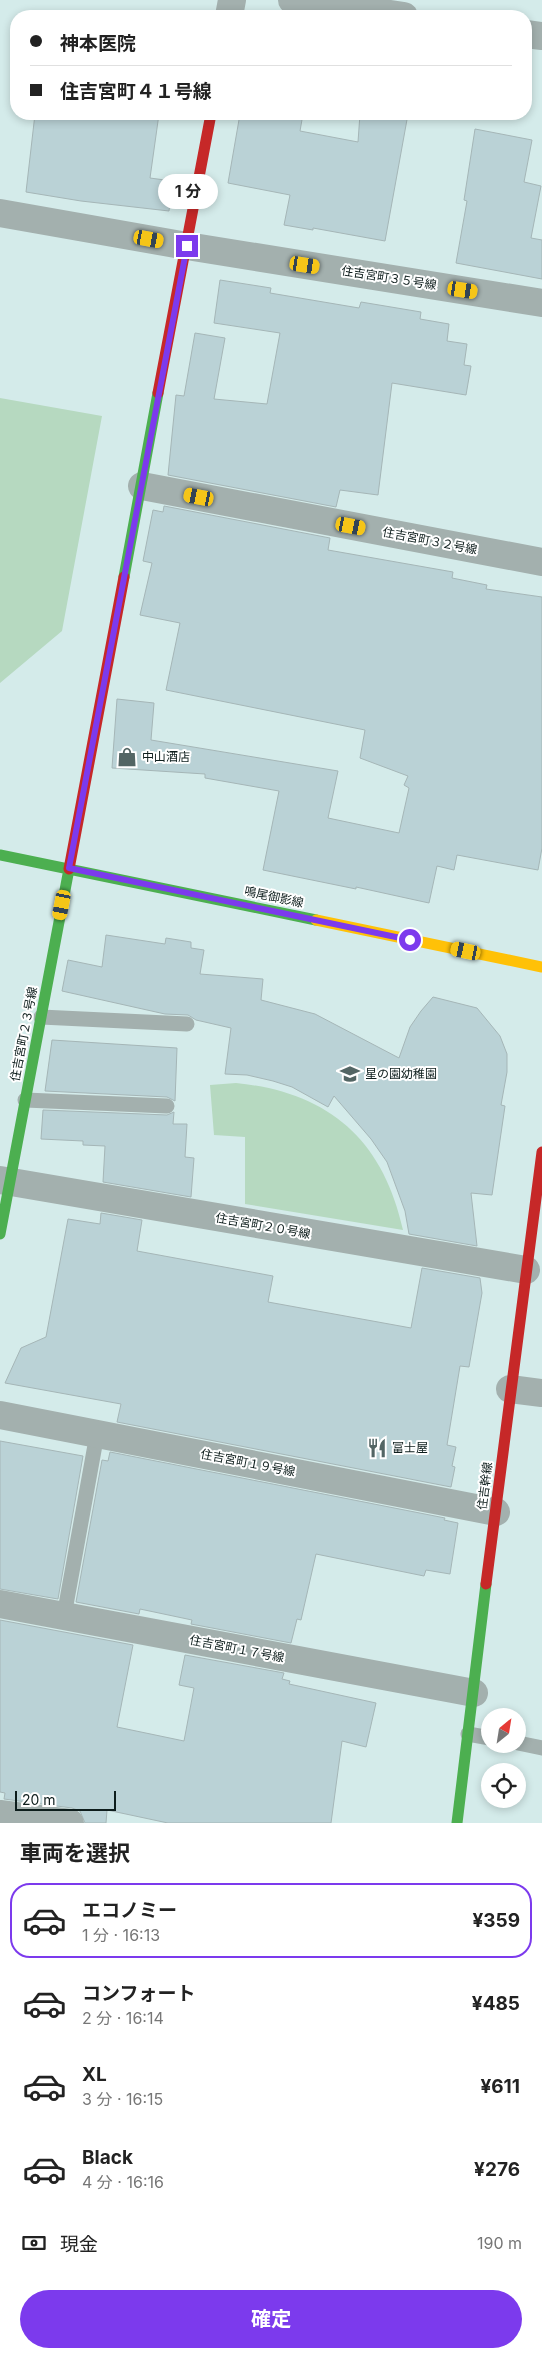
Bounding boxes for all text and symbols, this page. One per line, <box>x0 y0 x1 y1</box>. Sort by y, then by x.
text: 神本医院 <box>60 32 136 55</box>
text: 住吉宮町４１号線 <box>60 80 212 103</box>
callout: 1 分 <box>157 174 217 208</box>
text: 1 分 <box>175 181 201 201</box>
car <box>132 229 165 249</box>
route end <box>176 235 198 257</box>
car <box>289 255 320 275</box>
street label: 住吉宮町３５号線 <box>340 263 438 292</box>
car <box>447 280 478 300</box>
car <box>182 487 215 507</box>
car <box>334 516 367 536</box>
street label: 住吉宮町３２号線 <box>382 524 479 557</box>
shop icon: 中山酒店 <box>116 746 138 768</box>
place label: 中山酒店 <box>142 749 190 764</box>
street label: 鳴尾御影線 <box>243 883 305 910</box>
car <box>51 889 72 921</box>
route start <box>399 929 421 951</box>
car <box>449 941 482 961</box>
street label: 住吉宮町２３号線 <box>7 985 40 1082</box>
school or university icon: 星の園幼稚園 <box>339 1063 361 1085</box>
place label: 星の園幼稚園 <box>365 1066 437 1081</box>
street label: 住吉宮町２０号線 <box>215 1210 312 1241</box>
restaurant icon: 富士屋 <box>366 1437 388 1459</box>
place label: 富士屋 <box>392 1440 428 1455</box>
street label: 住吉宮町１９号線 <box>200 1446 297 1479</box>
street label: 住吉幹線 <box>474 1461 495 1511</box>
street label: 住吉宮町１７号線 <box>189 1632 286 1665</box>
north arrow <box>481 1708 526 1752</box>
map controls <box>481 1708 526 1808</box>
button: locate <box>481 1763 526 1808</box>
scale bar <box>15 1788 116 1811</box>
text: 20 m <box>22 1791 56 1808</box>
text: 車両を選択 <box>20 1840 130 1866</box>
icon: car <box>22 1898 67 1943</box>
text: エコノミー <box>82 1899 177 1922</box>
text: ¥359 <box>472 1909 520 1932</box>
text: 1 分 · 16:13 <box>82 1925 160 1945</box>
icon: car <box>22 1981 67 2026</box>
text: コンフォート <box>82 1982 195 2005</box>
text: ¥485 <box>472 1992 520 2015</box>
text: 2 分 · 16:14 <box>82 2008 164 2028</box>
text: XL <box>82 2063 107 2086</box>
icon: car <box>22 2064 67 2109</box>
text: ¥611 <box>480 2075 520 2098</box>
text: 3 分 · 16:15 <box>82 2089 163 2109</box>
text: Black <box>82 2146 133 2169</box>
icon: car <box>22 2147 67 2192</box>
text: ¥276 <box>474 2158 520 2181</box>
text: 4 分 · 16:16 <box>82 2172 164 2192</box>
icon: cash <box>20 2229 48 2257</box>
text: 現金 <box>60 2233 98 2256</box>
text: 190 m <box>477 2233 522 2253</box>
button: 確定 <box>20 2290 522 2348</box>

